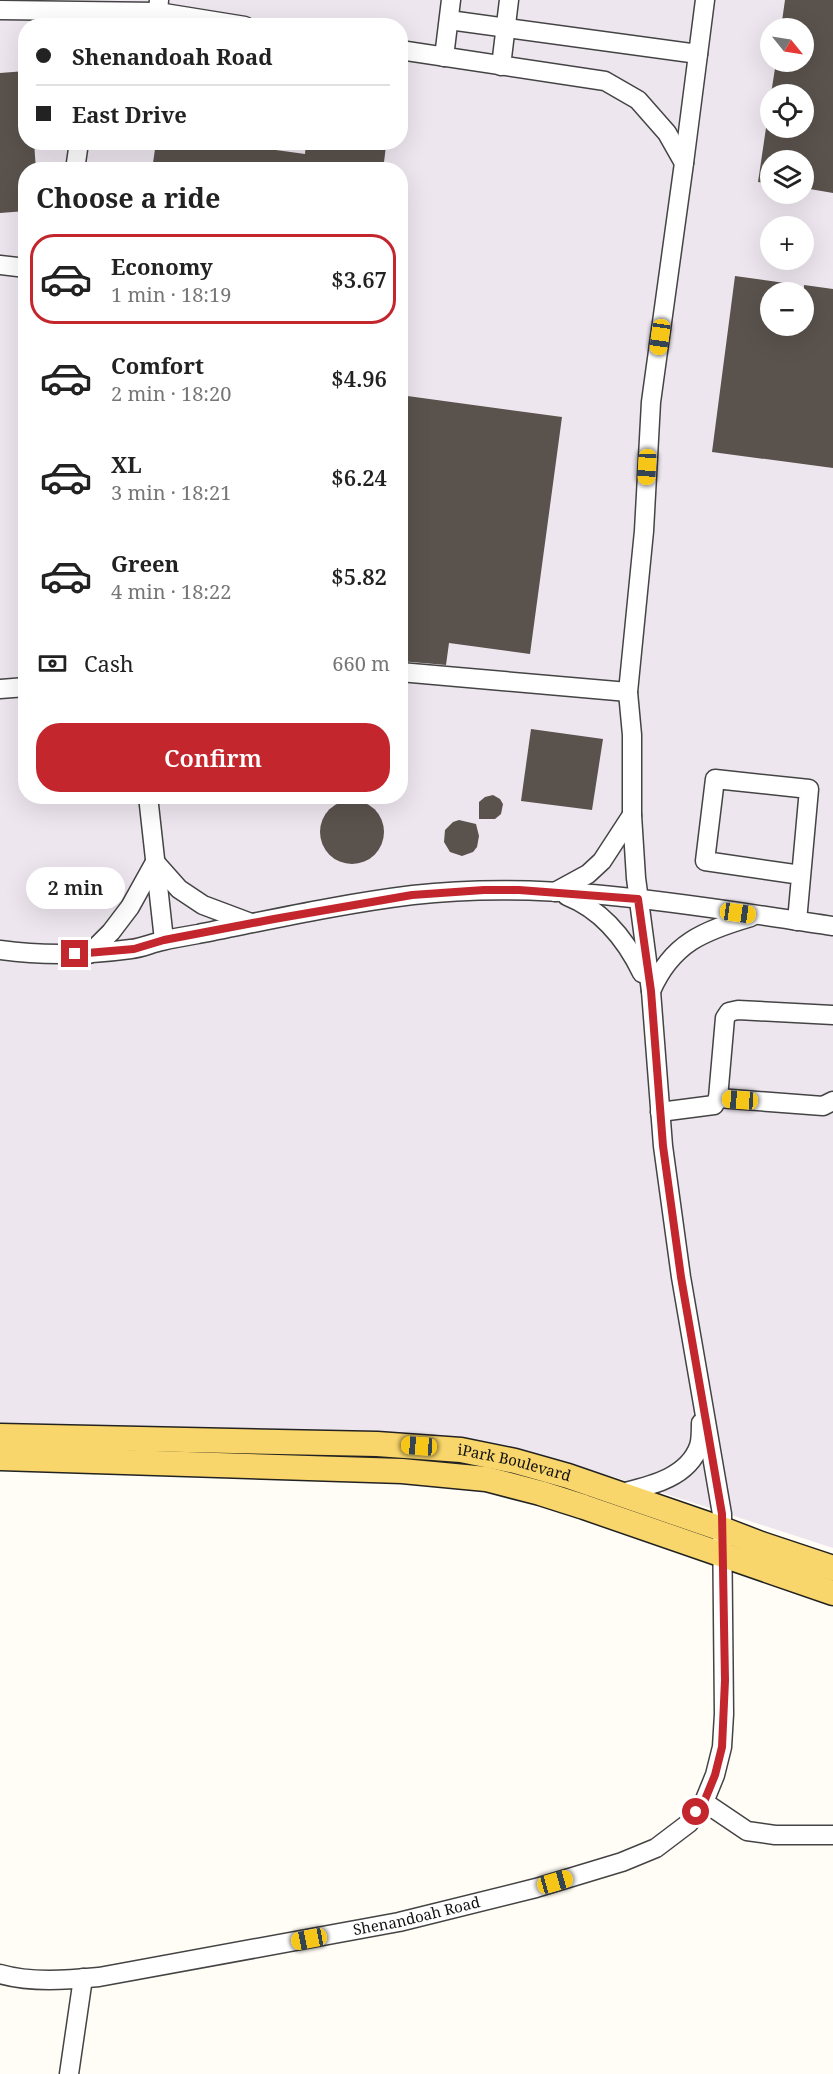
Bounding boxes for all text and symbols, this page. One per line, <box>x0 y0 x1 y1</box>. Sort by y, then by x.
north arrow <box>760 18 814 72</box>
map controls <box>760 18 814 336</box>
text: Shenandoah Road <box>72 41 273 71</box>
button: locate <box>760 84 814 138</box>
text: East Drive <box>72 99 187 129</box>
button: layers <box>760 150 814 204</box>
text: Choose a ride <box>36 179 221 216</box>
button: + <box>760 216 814 270</box>
text: Economy <box>111 251 213 281</box>
icon: car <box>39 252 93 306</box>
text: $3.67 <box>331 264 387 294</box>
text: 1 min · 18:19 <box>111 281 231 308</box>
button: − <box>760 282 814 336</box>
car <box>649 318 671 356</box>
text: Comfort <box>111 350 204 380</box>
icon: car <box>39 351 93 405</box>
text: $4.96 <box>331 363 387 393</box>
text: 2 min · 18:20 <box>111 380 231 407</box>
text: XL <box>111 449 142 479</box>
car <box>637 449 657 485</box>
icon: car <box>39 450 93 504</box>
text: $6.24 <box>331 462 387 492</box>
text: 3 min · 18:21 <box>111 479 231 506</box>
text: Green <box>111 548 179 578</box>
icon: car <box>39 549 93 603</box>
text: $5.82 <box>331 561 387 591</box>
text: 4 min · 18:22 <box>111 578 231 605</box>
icon: cash <box>36 647 69 680</box>
text: Cash <box>84 648 134 678</box>
text: 660 m <box>332 650 390 677</box>
button: Confirm <box>36 723 390 792</box>
callout: 2 min <box>26 867 124 909</box>
text: 2 min <box>48 874 103 901</box>
car <box>719 902 757 924</box>
route end <box>61 940 88 967</box>
car <box>721 1090 759 1110</box>
car <box>400 1436 438 1456</box>
street label: iPark Boulevard <box>457 1439 574 1485</box>
route start <box>682 1798 709 1825</box>
car <box>535 1868 575 1896</box>
street label: Shenandoah Road <box>351 1891 482 1939</box>
car <box>290 1927 328 1951</box>

